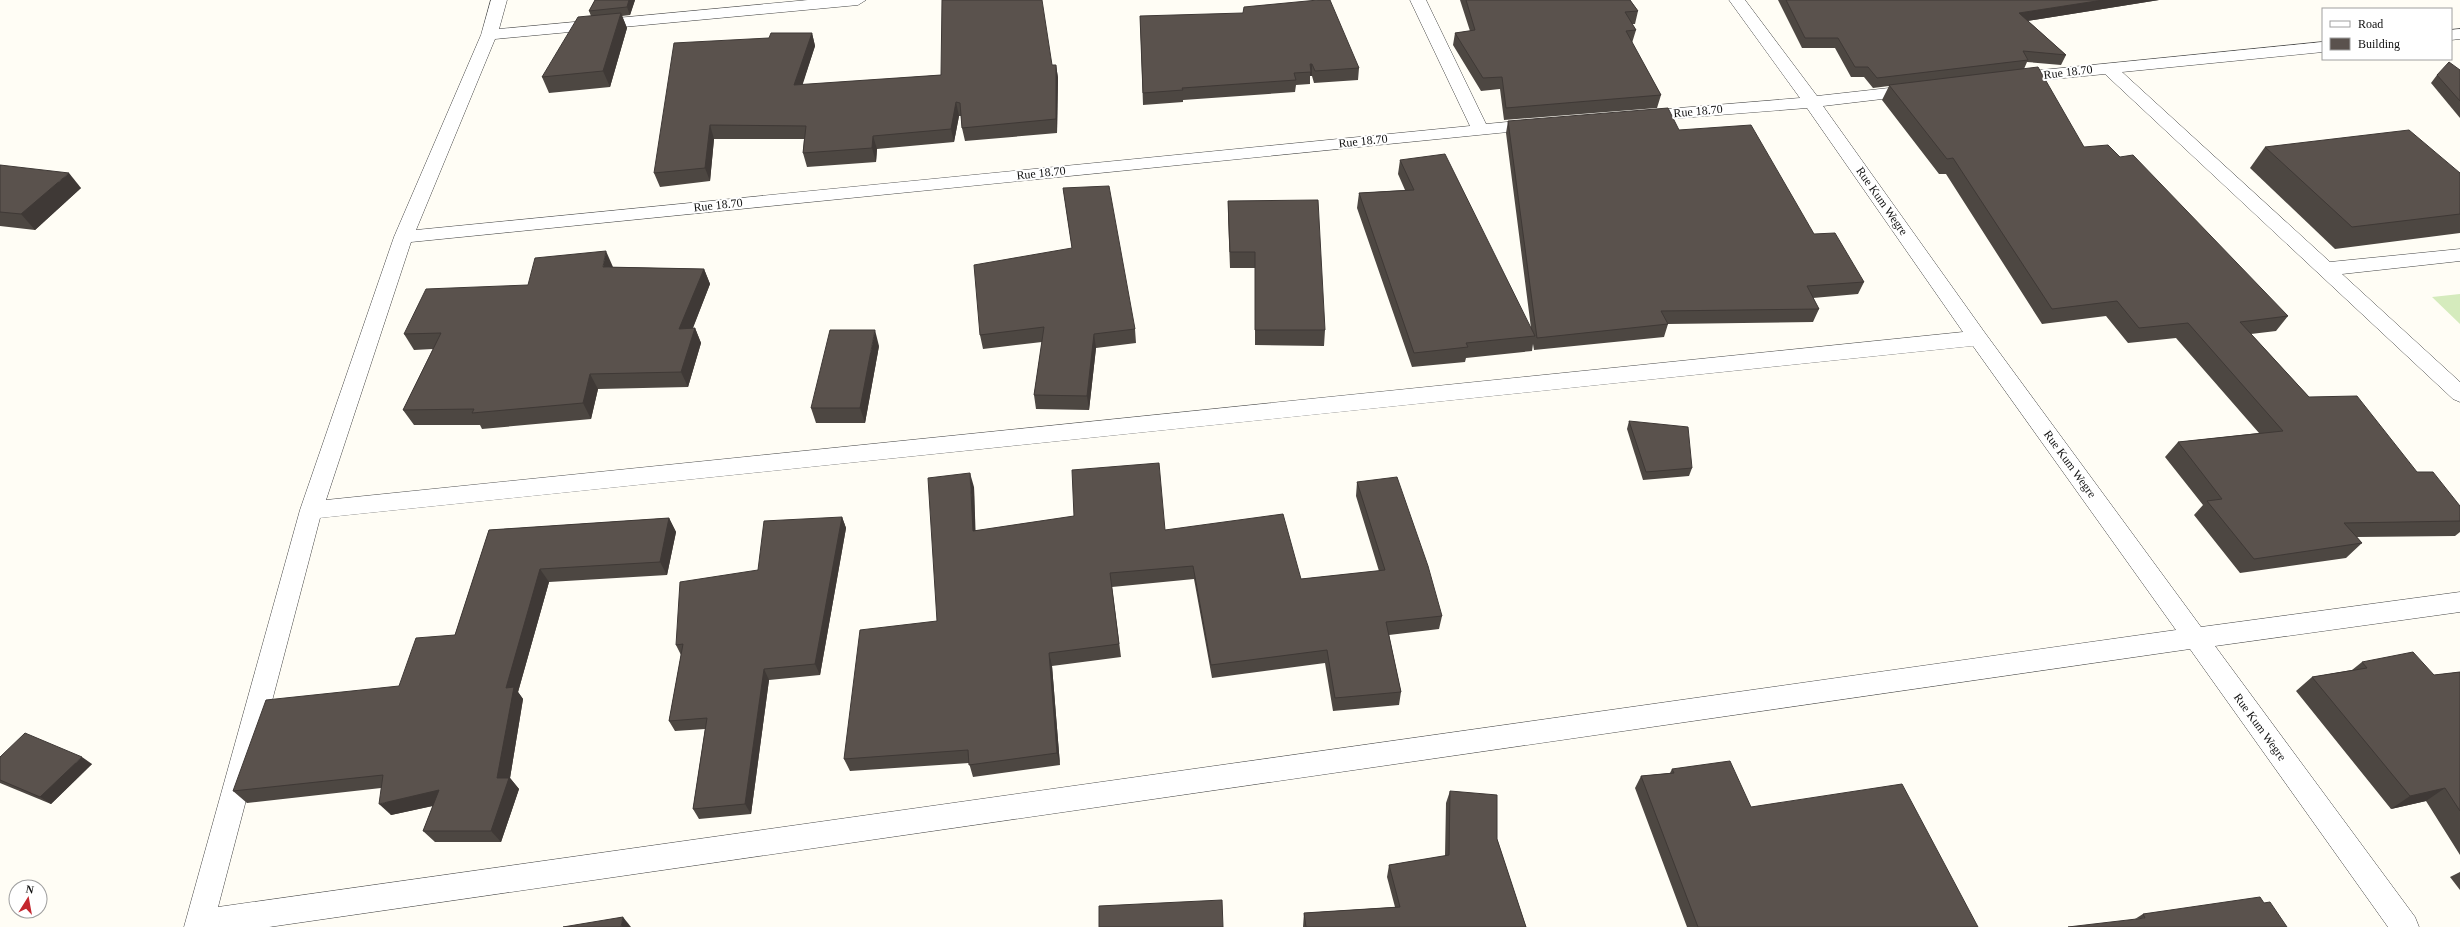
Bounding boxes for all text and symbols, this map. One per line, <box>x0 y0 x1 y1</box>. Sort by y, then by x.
legend <box>2322 8 2452 60</box>
text: Road <box>2358 17 2383 31</box>
text: Building <box>2358 37 2400 51</box>
street label: Rue 18.70 <box>2043 62 2093 82</box>
street label: Rue 18.70 <box>1673 102 1723 120</box>
street label: Rue 18.70 <box>1338 131 1388 151</box>
street label: Rue 18.70 <box>1016 163 1066 183</box>
street label: Rue Kum Wegre <box>1853 164 1911 238</box>
street label: Rue 18.70 <box>693 195 743 215</box>
street label: Rue Kum Wegre <box>2041 427 2099 501</box>
street label: Rue Kum Wegre <box>2231 690 2289 764</box>
north arrow <box>8 879 48 919</box>
text: N <box>25 883 35 896</box>

